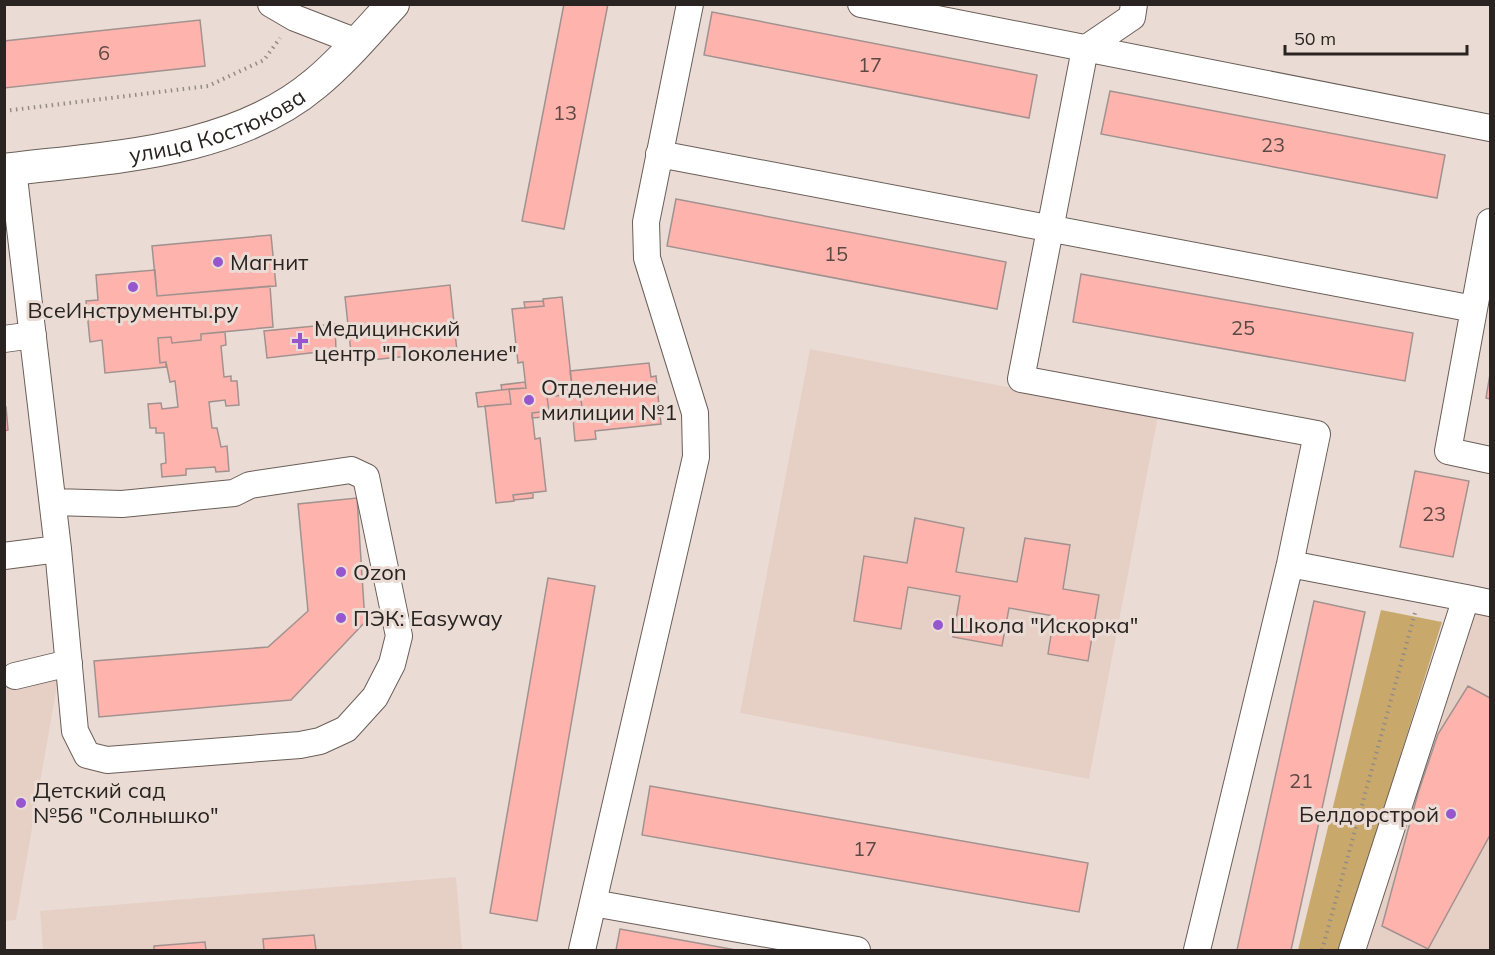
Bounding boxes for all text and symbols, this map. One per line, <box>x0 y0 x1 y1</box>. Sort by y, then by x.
scale bar <box>1285 18 1466 56</box>
text: 50 m <box>1294 27 1336 50</box>
house number: 6 <box>98 40 110 65</box>
house number: 17 <box>858 52 882 77</box>
street label: улица Костюкова <box>127 82 311 169</box>
house number: 13 <box>553 100 577 125</box>
house number: 23 <box>1261 132 1285 157</box>
house number: 15 <box>824 241 848 266</box>
place label: Магнит <box>230 248 308 276</box>
marker: Магнит <box>211 255 225 269</box>
marker: ВсеИнструменты.ру <box>126 280 140 294</box>
place label: ВсеИнструменты.ру <box>28 296 239 324</box>
place label: Медицинский центр "Поколение" <box>314 314 517 367</box>
house number: 25 <box>1231 315 1255 340</box>
marker: Медицинский центр "Поколение" <box>291 332 309 350</box>
place label: Отделение милиции №1 <box>541 373 677 426</box>
marker: Отделение милиции №1 <box>522 393 536 407</box>
house number: 23 <box>1422 501 1446 526</box>
place label: Ozon <box>353 558 407 586</box>
marker: Ozon <box>334 565 348 579</box>
place label: ПЭК: Easyway <box>353 604 503 632</box>
marker: ПЭК: Easyway <box>334 611 348 625</box>
place label: Школа "Искорка" <box>950 611 1138 639</box>
marker: Школа "Искорка" <box>931 618 945 632</box>
house number: 21 <box>1289 768 1313 793</box>
place label: Детский сад №56 "Солнышко" <box>33 776 219 829</box>
marker: Детский сад №56 "Солнышко" <box>14 796 28 810</box>
place label: Белдорстрой <box>1299 800 1439 828</box>
marker: Белдорстрой <box>1444 807 1458 821</box>
house number: 17 <box>853 836 877 861</box>

